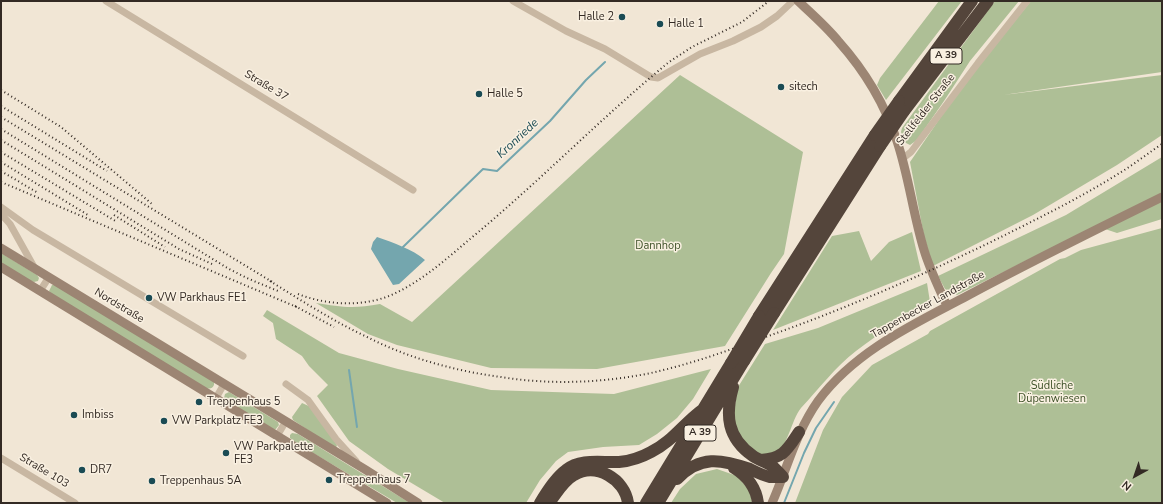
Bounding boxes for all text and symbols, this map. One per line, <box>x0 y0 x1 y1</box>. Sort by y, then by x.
place label: Halle 2 <box>578 10 614 24</box>
marker: Halle 2 <box>617 12 627 22</box>
place label: Halle 1 <box>668 17 704 31</box>
marker: Halle 1 <box>655 19 665 29</box>
road number: A 39 <box>930 48 962 64</box>
street label: Straße 37 <box>242 68 290 104</box>
street label: Stellfelder Straße <box>894 72 958 148</box>
place label: sitech <box>789 80 818 94</box>
marker: sitech <box>776 82 786 92</box>
place label: Halle 5 <box>487 87 523 101</box>
marker: Halle 5 <box>474 89 484 99</box>
water label: Kronriede <box>494 116 542 162</box>
park label: Dannhop <box>635 239 681 253</box>
street label: Tappenbecker Landstraße <box>869 268 987 342</box>
street label: Nordstraße <box>92 286 146 326</box>
place label: VW Parkhaus FE1 <box>157 291 247 305</box>
marker: VW Parkhaus FE1 <box>144 293 154 303</box>
park label: Südliche Düpenwiesen <box>1018 379 1086 405</box>
place label: Treppenhaus 5 <box>207 395 280 409</box>
marker: Treppenhaus 5 <box>194 397 204 407</box>
place label: Imbiss <box>82 408 114 422</box>
marker: Imbiss <box>69 410 79 420</box>
place label: VW Parkplatz FE3 <box>172 414 263 428</box>
marker: VW Parkplatz FE3 <box>159 416 169 426</box>
road number: A 39 <box>684 425 716 441</box>
place label: VW Parkpalette FE3 <box>234 440 313 466</box>
marker: VW Parkpalette FE3 <box>221 448 231 458</box>
street label: Straße 103 <box>17 451 71 491</box>
north arrow <box>1115 456 1155 496</box>
place label: DR7 <box>90 463 112 477</box>
marker: DR7 <box>77 465 87 475</box>
place label: Treppenhaus 7 <box>337 473 410 487</box>
place label: Treppenhaus 5A <box>160 474 241 488</box>
marker: Treppenhaus 7 <box>324 475 334 485</box>
marker: Treppenhaus 5A <box>147 476 157 486</box>
text: N <box>1119 477 1135 494</box>

